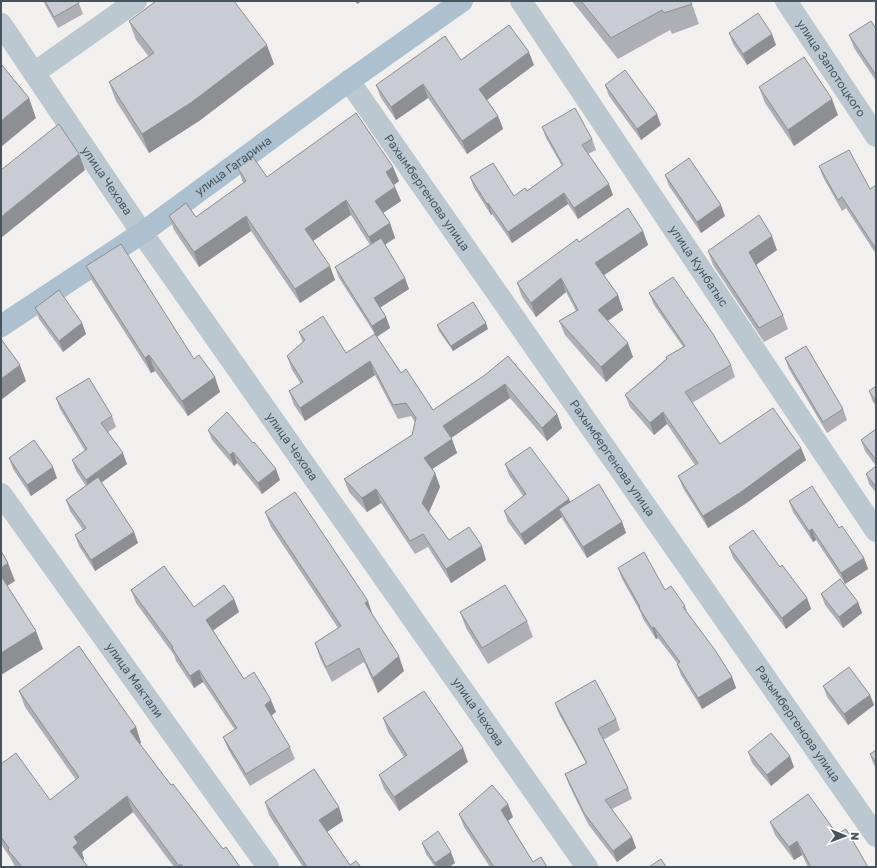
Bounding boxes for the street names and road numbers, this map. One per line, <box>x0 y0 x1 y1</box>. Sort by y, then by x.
street label: улица Запотоцкого <box>794 17 869 120</box>
street label: Рахымбергенова улица <box>381 131 473 253</box>
street label: улица Гагарина <box>192 133 274 199</box>
street label: улица Чехова <box>78 143 136 218</box>
street label: улица Кунбатыс <box>666 222 732 310</box>
street label: Рахымбергенова улица <box>567 397 659 519</box>
street label: улица Чехова <box>263 409 321 483</box>
street label: улица Мактали <box>103 639 167 720</box>
street label: Рахымбергенова улица <box>752 662 844 785</box>
street label: улица Чехова <box>449 674 508 749</box>

